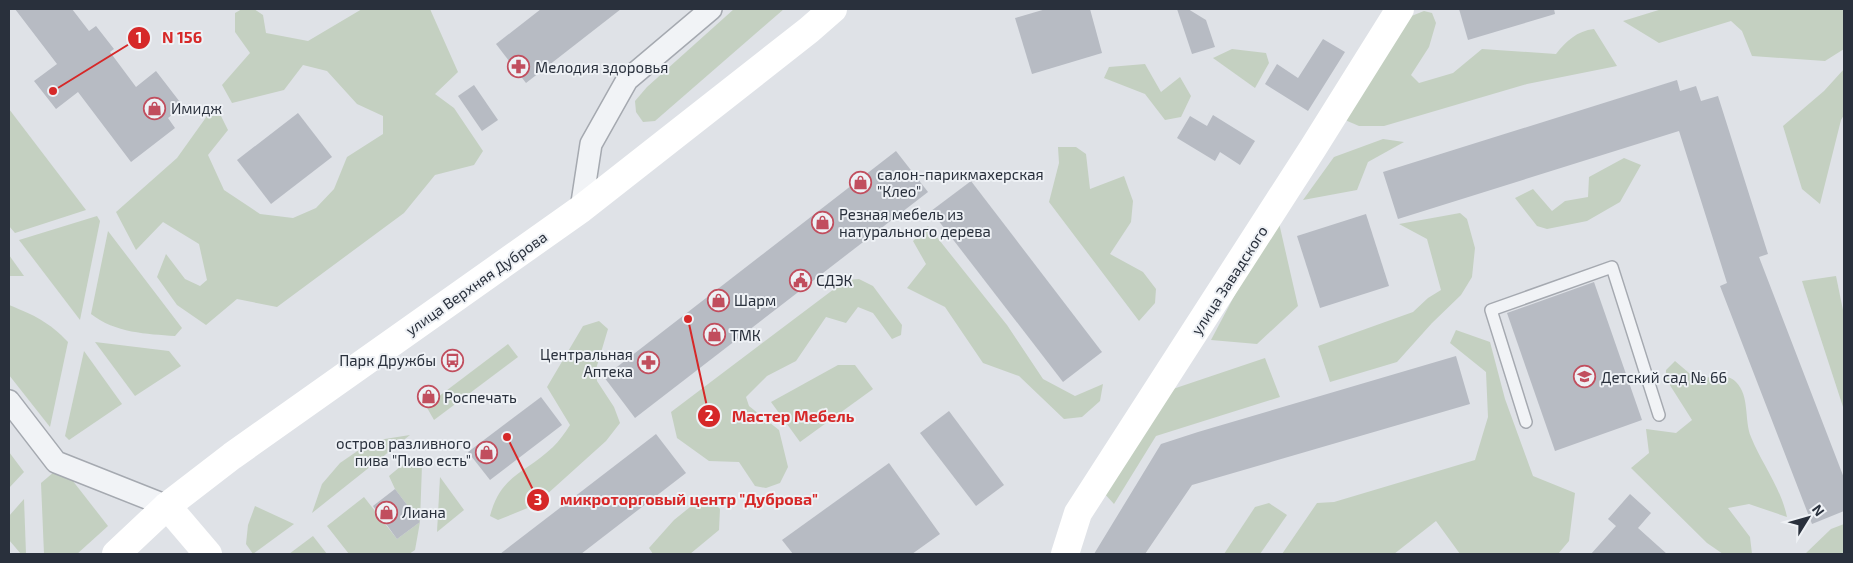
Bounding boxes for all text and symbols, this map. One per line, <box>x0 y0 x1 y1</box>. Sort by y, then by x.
callout: N 156 <box>127 22 212 53</box>
text: N 156 <box>162 27 202 46</box>
text: 1 <box>136 28 142 46</box>
pharmacy icon: Мелодия здоровья <box>507 55 531 79</box>
place label: Мелодия здоровья <box>535 58 668 76</box>
shop icon: Имидж <box>143 96 167 120</box>
place label: Имидж <box>171 99 222 117</box>
place label: салон-парикмахерская "Клео" <box>877 165 1044 200</box>
shop icon: салон-парикмахерская "Клео" <box>849 171 873 195</box>
place label: Резная мебель из натурального дерева <box>839 205 991 241</box>
shop icon: Резная мебель из натурального дерева <box>811 211 835 235</box>
street label: улица Завадского <box>1187 222 1272 338</box>
street label: улица Верхняя Дуброва <box>402 227 551 340</box>
public building icon: СДЭК <box>788 268 812 292</box>
place label: СДЭК <box>816 271 853 289</box>
shop icon: Шарм <box>706 288 730 312</box>
place label: Шарм <box>734 291 776 309</box>
shop icon: ТМК <box>702 323 726 347</box>
place label: ТМК <box>730 326 761 344</box>
place label: Центральная Аптека <box>540 345 633 380</box>
bus stop icon: Парк Дружбы <box>440 348 464 372</box>
place label: Парк Дружбы <box>339 351 436 370</box>
pharmacy icon: Центральная Аптека <box>637 351 661 375</box>
school or university icon: Детский сад № 66 <box>1573 365 1597 389</box>
place label: Детский сад № 66 <box>1601 368 1727 386</box>
shop icon: Роспечать <box>416 385 440 409</box>
place label: Роспечать <box>444 388 517 406</box>
callout: Мастер Мебель <box>696 401 864 432</box>
text: 2 <box>705 406 714 424</box>
text: Мастер Мебель <box>732 406 855 425</box>
place label: остров разливного пива "Пиво есть" <box>336 434 471 469</box>
shop icon: остров разливного пива "Пиво есть" <box>475 440 499 464</box>
callout: микроторговый центр "Дуброва" <box>525 484 828 515</box>
text: микроторговый центр "Дуброва" <box>560 489 818 508</box>
text: 3 <box>534 490 542 508</box>
north arrow <box>1783 493 1833 543</box>
shop icon: Лиана <box>374 500 398 524</box>
text: N <box>1809 501 1829 519</box>
place label: Лиана <box>402 503 446 521</box>

